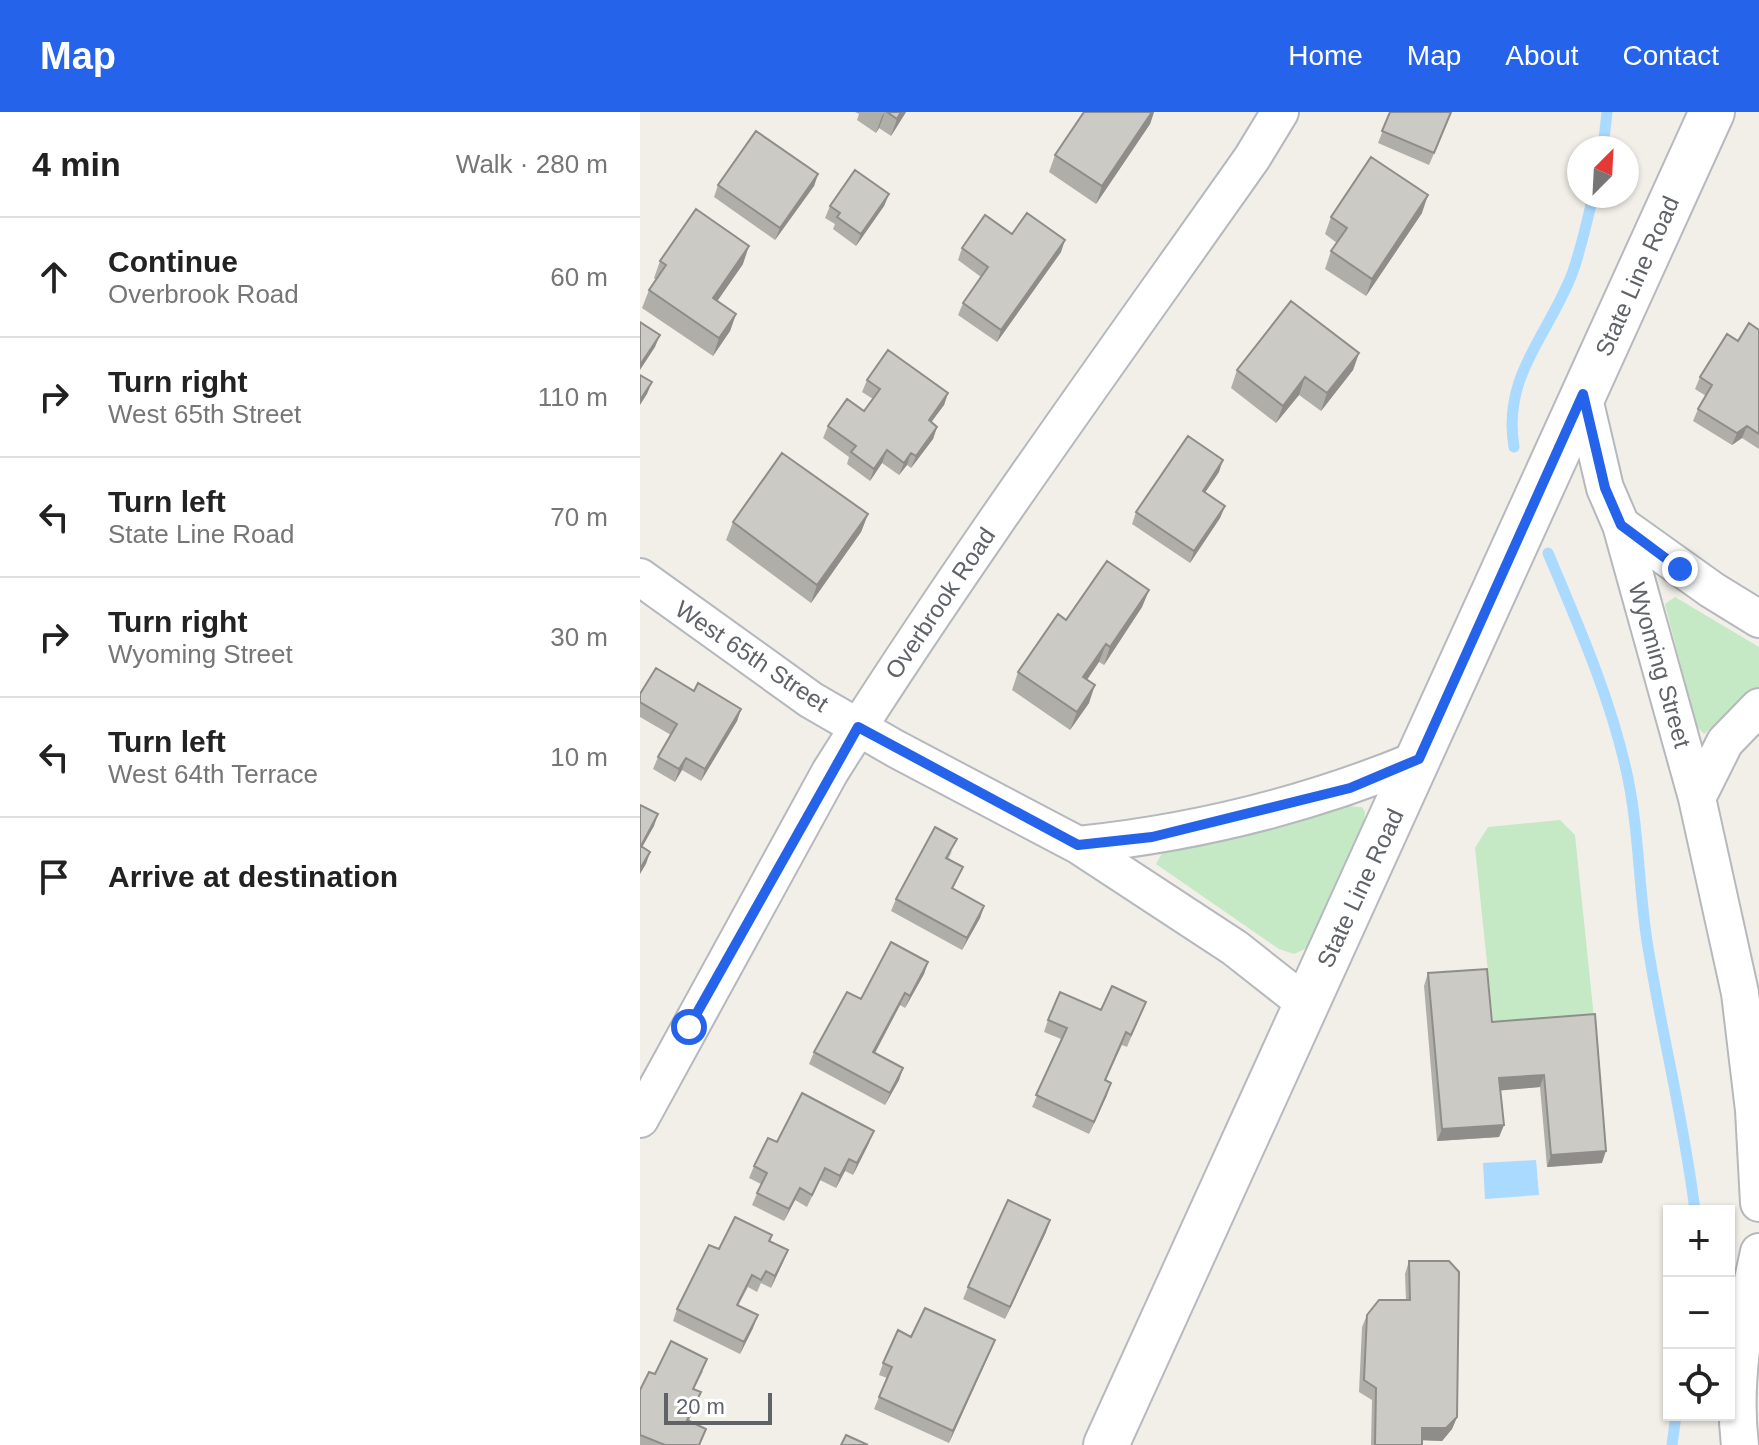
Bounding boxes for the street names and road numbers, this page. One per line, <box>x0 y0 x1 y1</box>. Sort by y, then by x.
street label: State Line Road <box>1590 192 1684 360</box>
street label: Overbrook Road <box>880 522 1000 684</box>
street label: Wyoming Street <box>1624 579 1697 751</box>
street label: West 65th Street <box>671 595 834 717</box>
street label: State Line Road <box>1311 804 1409 972</box>

